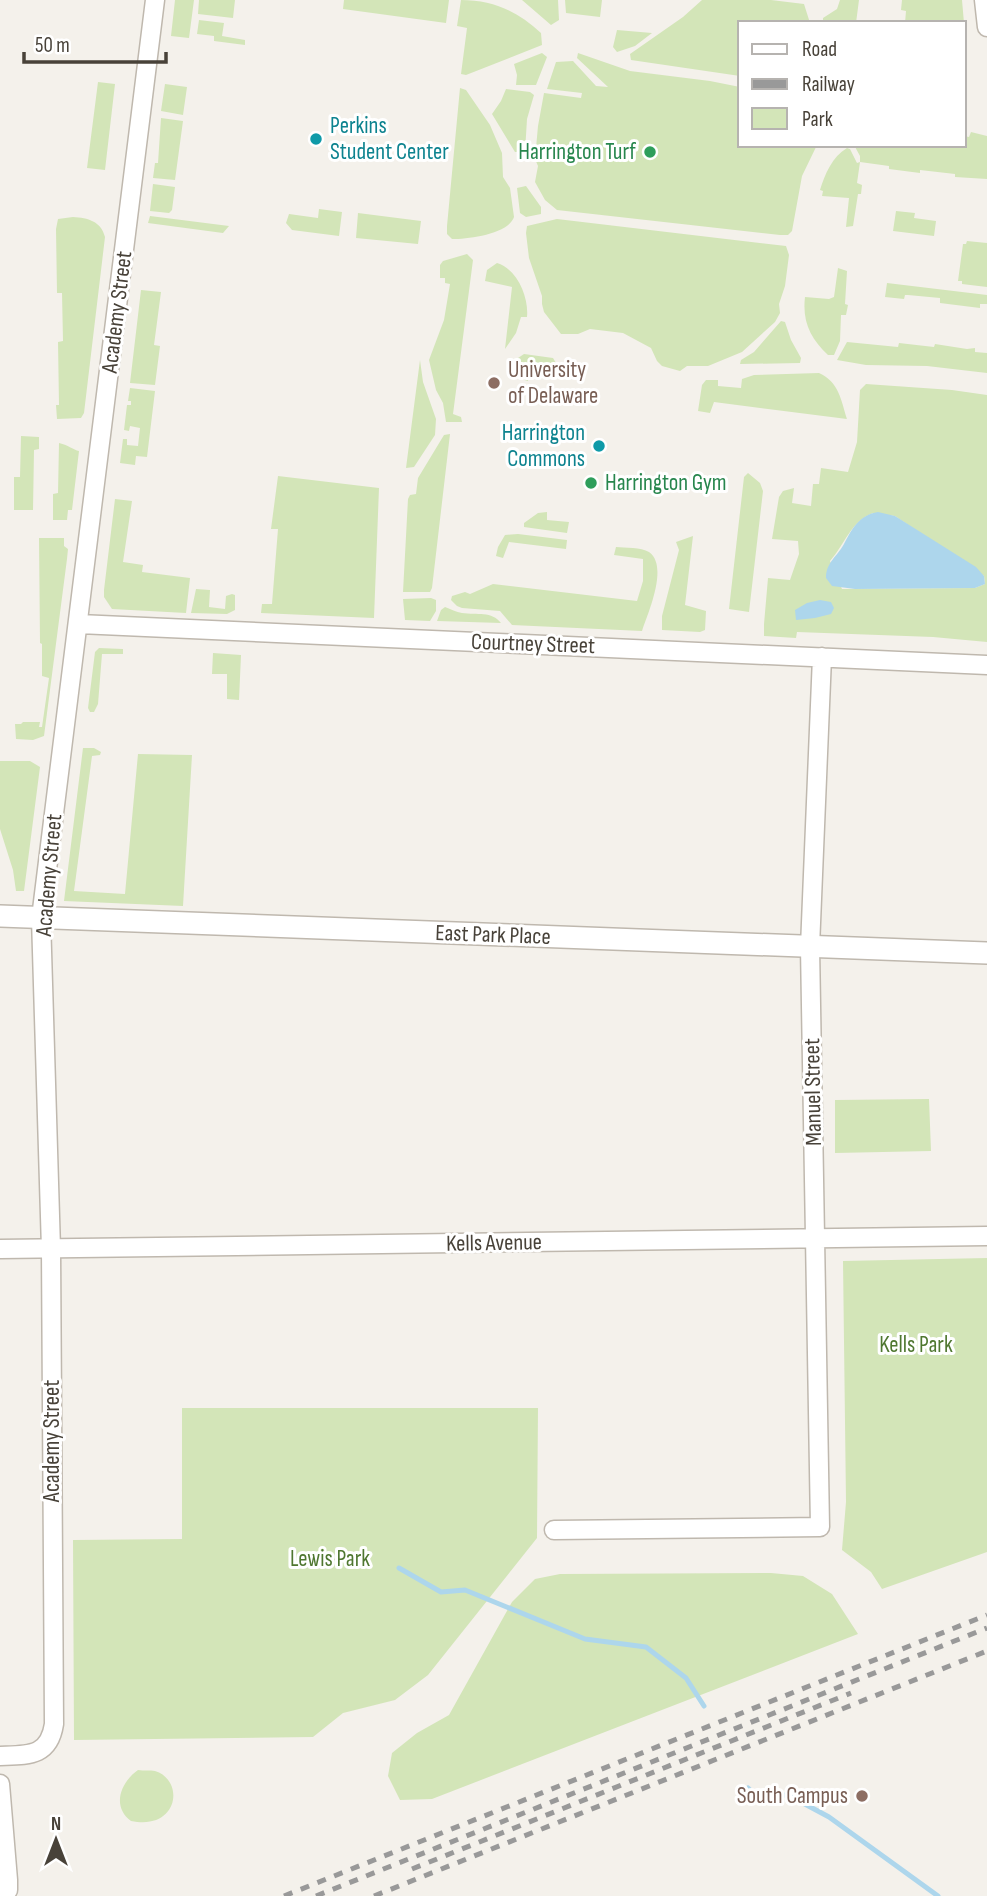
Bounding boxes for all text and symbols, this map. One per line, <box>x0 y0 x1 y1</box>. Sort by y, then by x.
scale bar <box>24 21 166 65</box>
legend <box>738 21 966 147</box>
text: 50 m <box>35 33 70 58</box>
text: Road <box>802 37 837 62</box>
text: Railway <box>802 72 855 97</box>
text: Park <box>802 107 833 132</box>
place label: Perkins Student Center <box>330 112 449 166</box>
marker: Perkins Student Center <box>308 131 324 147</box>
place label: Harrington Turf <box>518 138 636 166</box>
marker: Harrington Turf <box>642 144 658 160</box>
street label: Academy Street <box>96 249 138 376</box>
place label: University of Delaware <box>508 356 598 410</box>
marker: University of Delaware <box>486 375 502 391</box>
place label: Harrington Commons <box>502 419 585 473</box>
marker: Harrington Commons <box>591 438 607 454</box>
place label: Harrington Gym <box>605 469 727 497</box>
marker: Harrington Gym <box>583 475 599 491</box>
street label: Courtney Street <box>471 628 595 660</box>
street label: Academy Street <box>30 813 68 938</box>
street label: East Park Place <box>435 919 551 951</box>
street label: Manuel Street <box>798 1038 828 1146</box>
street label: Kells Avenue <box>446 1228 542 1258</box>
park label: Kells Park <box>879 1331 953 1359</box>
street label: Academy Street <box>38 1380 66 1503</box>
park label: Lewis Park <box>290 1545 370 1573</box>
place label: South Campus <box>737 1782 848 1810</box>
marker: South Campus <box>854 1788 870 1804</box>
north arrow <box>21 1805 91 1875</box>
text: N <box>51 1813 61 1836</box>

